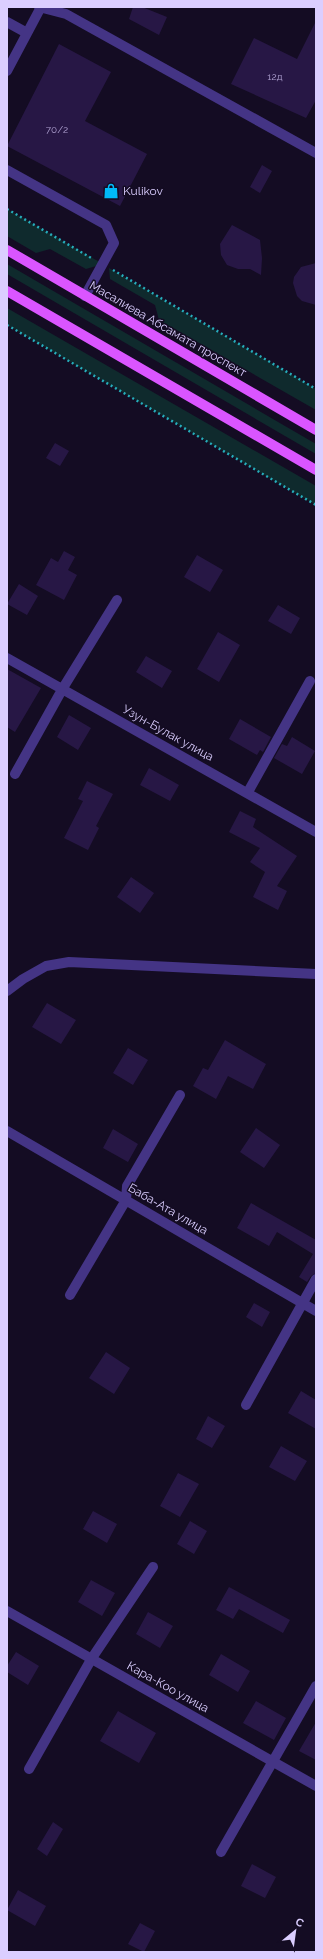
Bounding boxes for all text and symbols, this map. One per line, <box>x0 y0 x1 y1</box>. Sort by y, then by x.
house number: 12д <box>267 71 283 82</box>
house number: 70/2 <box>46 124 68 135</box>
shop icon: Kulikov <box>102 182 120 200</box>
place label: Kulikov <box>123 184 163 198</box>
street label: Масалиева Абсамата проспект <box>87 278 249 380</box>
street label: Узун-Булак улица <box>120 702 216 764</box>
street label: Баба-Ата улица <box>126 1181 210 1237</box>
street label: Кара-Коо улица <box>125 1659 211 1715</box>
north arrow <box>275 1911 315 1951</box>
text: С <box>293 1915 306 1930</box>

